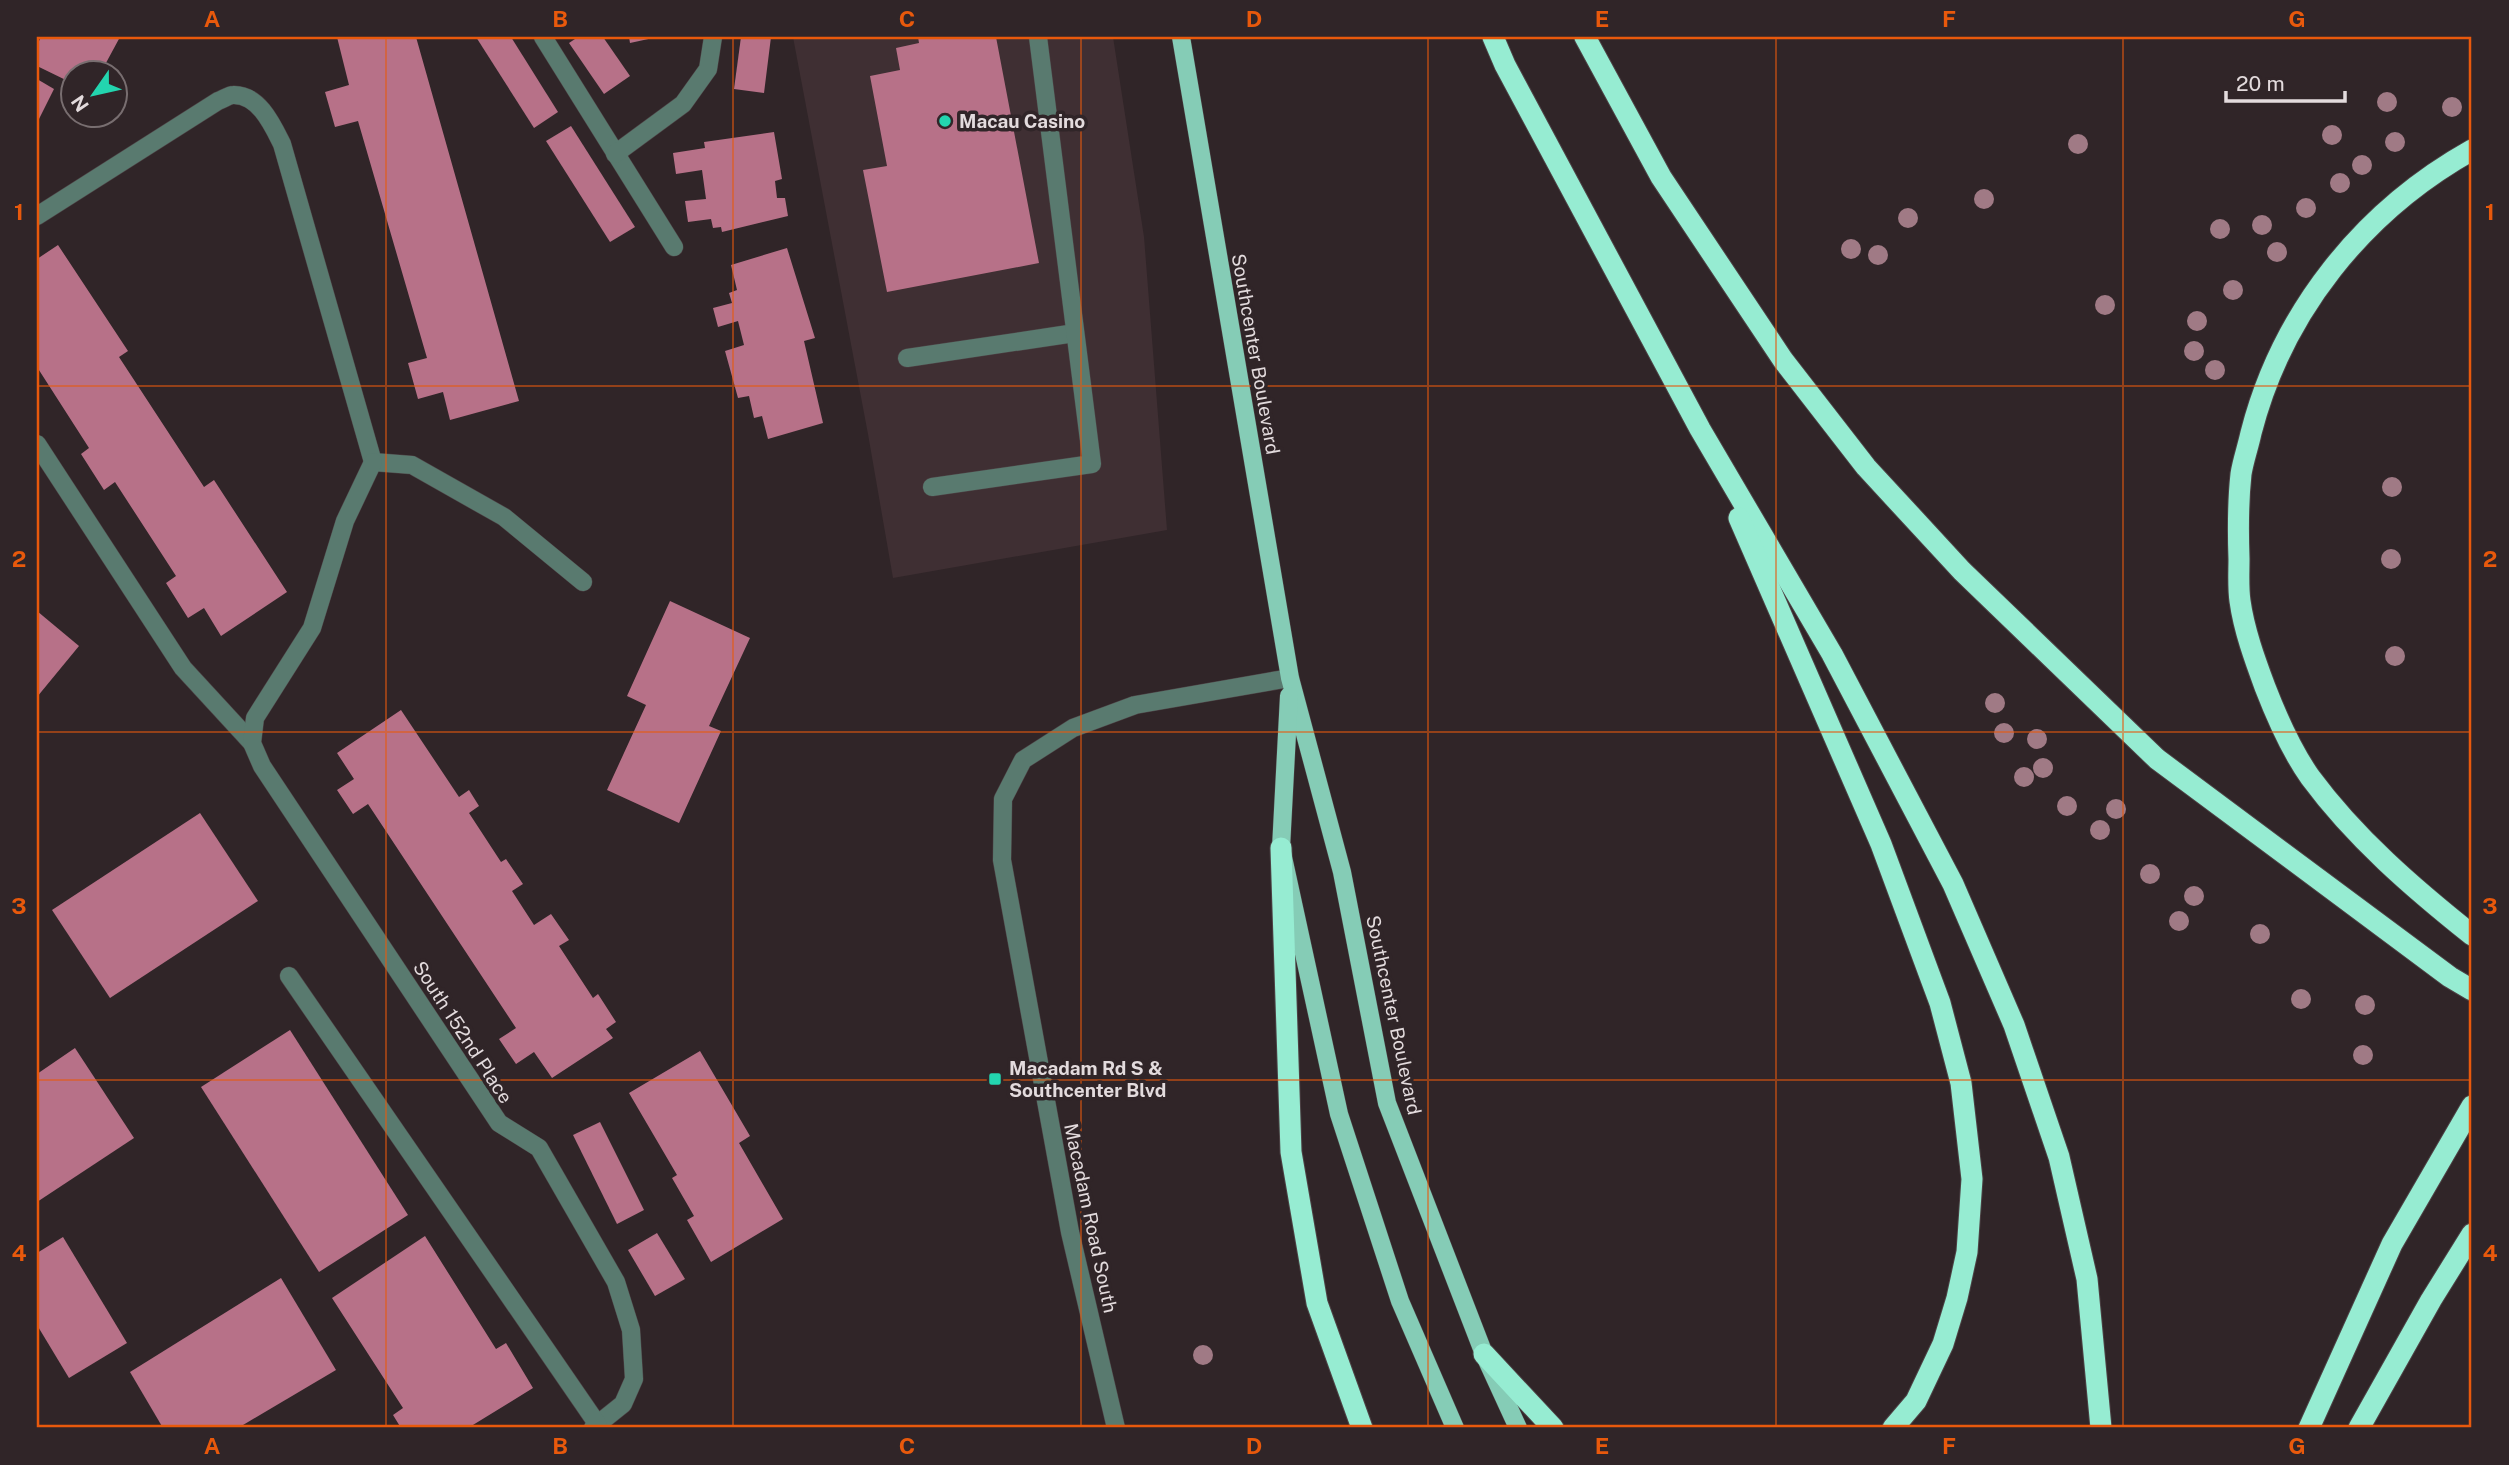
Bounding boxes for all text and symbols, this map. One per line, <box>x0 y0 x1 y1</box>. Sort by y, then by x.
text: A <box>204 5 221 32</box>
text: B <box>552 5 568 32</box>
text: C <box>899 5 915 32</box>
text: D <box>1246 5 1262 32</box>
text: E <box>1595 5 1609 32</box>
text: F <box>1942 5 1956 32</box>
text: G <box>2288 5 2306 32</box>
north arrow <box>60 60 130 130</box>
scale bar <box>2226 60 2344 104</box>
text: 20 m <box>2236 71 2285 96</box>
text: N <box>67 91 93 116</box>
place label: Macau Casino <box>959 110 1085 132</box>
marker: Macau Casino <box>937 113 953 129</box>
text: 1 <box>14 198 24 225</box>
text: 1 <box>2485 198 2495 225</box>
street label: Southcenter Boulevard <box>1228 252 1284 456</box>
text: 2 <box>12 545 26 572</box>
text: 2 <box>2483 545 2497 572</box>
text: 3 <box>11 892 27 919</box>
text: 3 <box>2482 892 2498 919</box>
street label: Southcenter Boulevard <box>1362 913 1426 1117</box>
street label: South 152nd Place <box>409 957 517 1107</box>
place label: Macadam Rd S & Southcenter Blvd <box>1009 1057 1166 1101</box>
marker: Macadam Rd S & Southcenter Blvd <box>987 1071 1003 1087</box>
street label: Macadam Road South <box>1060 1121 1122 1315</box>
text: 4 <box>11 1239 27 1266</box>
text: 4 <box>2482 1239 2498 1266</box>
text: A <box>204 1432 221 1459</box>
text: B <box>552 1432 568 1459</box>
text: C <box>899 1432 915 1459</box>
text: D <box>1246 1432 1262 1459</box>
text: E <box>1595 1432 1609 1459</box>
text: F <box>1942 1432 1956 1459</box>
text: G <box>2288 1432 2306 1459</box>

